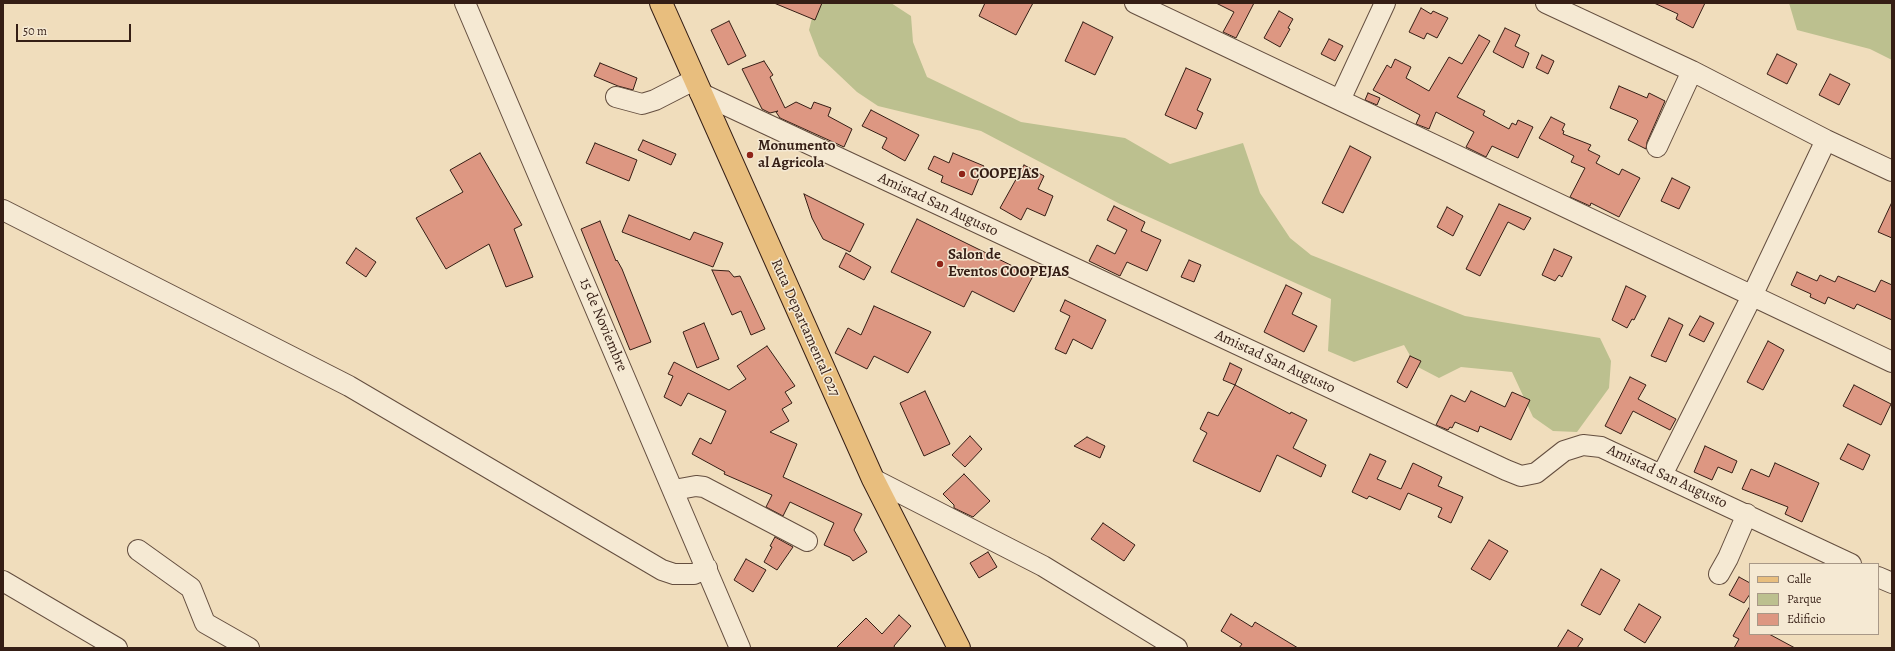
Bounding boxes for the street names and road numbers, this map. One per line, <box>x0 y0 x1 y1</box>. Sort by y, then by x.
street label: Amistad San Augusto <box>875 169 1001 241</box>
street label: Ruta Departamental 027 <box>766 256 844 400</box>
street label: 15 de Noviembre <box>575 275 631 375</box>
street label: Amistad San Augusto <box>1212 326 1338 398</box>
street label: Amistad San Augusto <box>1604 441 1730 513</box>

